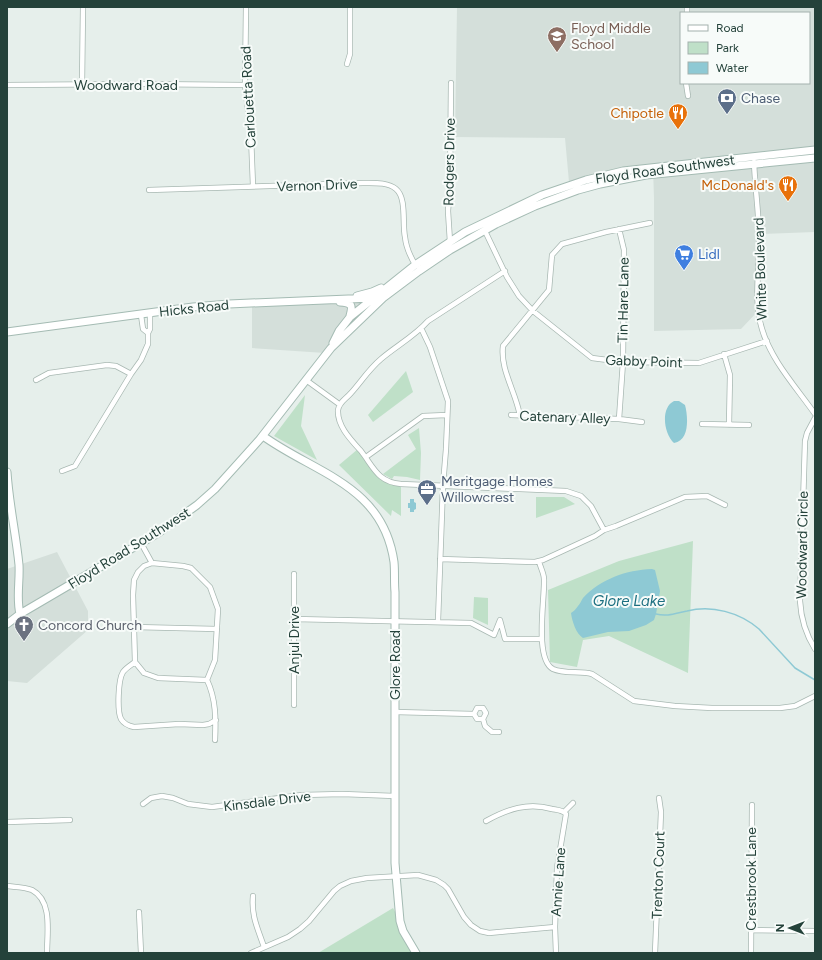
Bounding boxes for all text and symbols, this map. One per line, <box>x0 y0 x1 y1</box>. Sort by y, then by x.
legend <box>680 12 810 84</box>
place label: Floyd Middle School <box>571 20 651 53</box>
text: Road <box>716 21 744 35</box>
school or university icon: Floyd Middle School <box>546 25 568 53</box>
text: Park <box>716 41 739 55</box>
street label: Carlouetta Road <box>237 46 260 148</box>
text: Water <box>716 61 748 75</box>
street label: Woodward Road <box>74 77 178 94</box>
bank icon: Chase <box>716 87 738 115</box>
place label: Chase <box>741 90 781 107</box>
restaurant icon: Chipotle <box>667 102 689 130</box>
place label: Chipotle <box>610 105 664 122</box>
street label: Rodgers Drive <box>440 117 459 206</box>
street label: Floyd Road Southwest <box>594 151 736 188</box>
restaurant icon: McDonald's <box>777 174 799 202</box>
street label: Vernon Drive <box>276 176 358 195</box>
place label: McDonald's <box>701 177 774 194</box>
street label: White Boulevard <box>750 217 771 321</box>
supermarket icon: Lidl <box>673 243 695 271</box>
place label: Lidl <box>698 246 720 263</box>
street label: Tin Hare Lane <box>614 257 633 343</box>
street label: Hicks Road <box>158 296 230 321</box>
street label: Gabby Point <box>605 352 683 371</box>
street label: Catenary Alley <box>519 407 611 428</box>
place label: Meritgage Homes Willowcrest <box>441 473 553 506</box>
office icon: Meritgage Homes Willowcrest <box>416 478 438 506</box>
street label: Woodward Circle <box>793 491 812 599</box>
street label: Floyd Road Southwest <box>65 504 194 593</box>
water label: Glore Lake <box>593 592 665 610</box>
street label: Anjul Drive <box>286 606 303 674</box>
church icon: Concord Church <box>13 614 35 642</box>
place label: Concord Church <box>38 617 142 634</box>
street label: Glore Road <box>387 630 404 700</box>
street label: Kinsdale Drive <box>222 788 312 815</box>
street label: Crestbrook Lane <box>743 827 760 931</box>
street label: Trenton Court <box>648 831 669 919</box>
street label: Annie Lane <box>548 847 569 917</box>
north arrow <box>770 908 810 948</box>
text: N <box>774 924 787 932</box>

